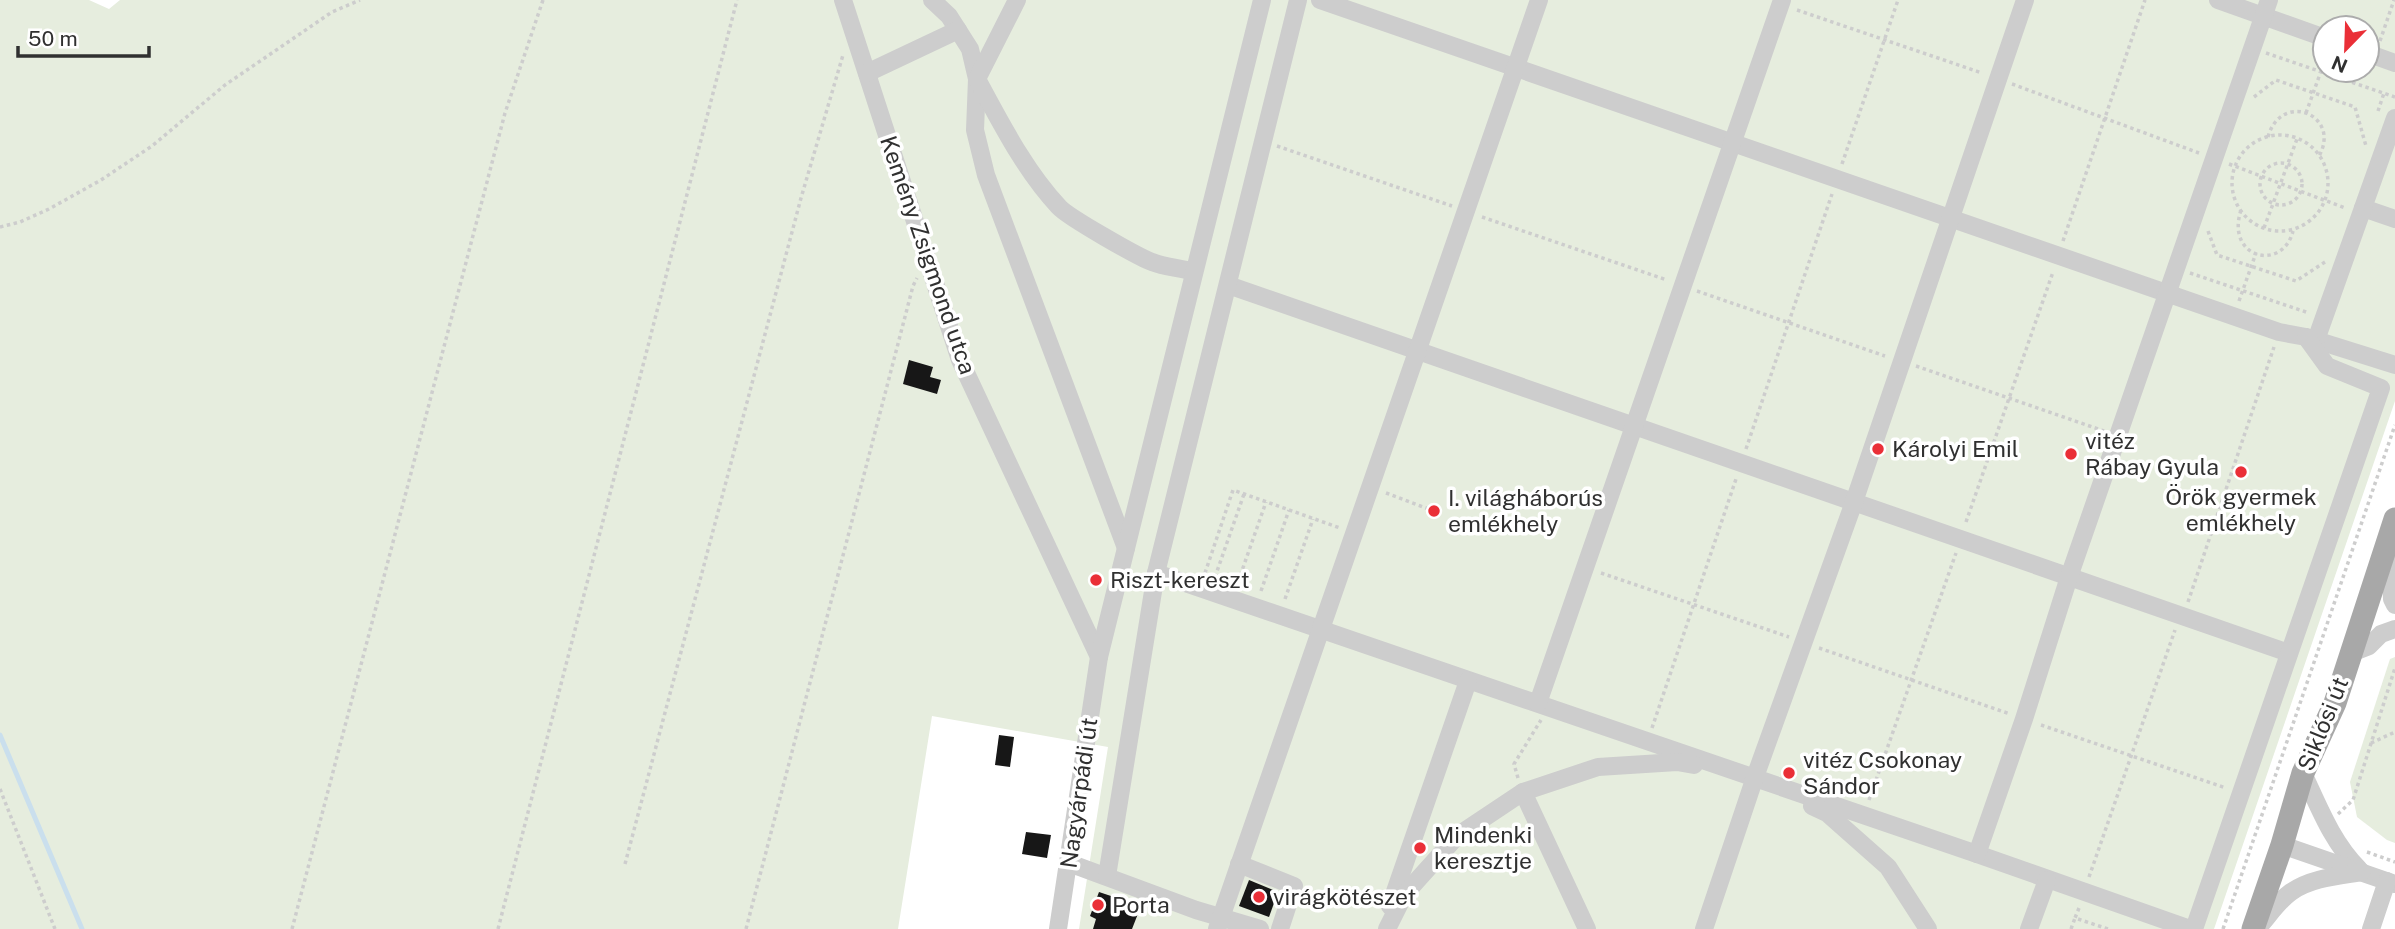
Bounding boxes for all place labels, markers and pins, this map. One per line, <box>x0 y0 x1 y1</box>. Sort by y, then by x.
place label: vitéz Rábay Gyula <box>2085 427 2219 480</box>
place label: Károlyi Emil <box>1892 435 2019 462</box>
marker: Károlyi Emil <box>1870 441 1886 457</box>
marker: vitéz Rábay Gyula <box>2063 446 2079 462</box>
marker: Örök gyermek emlékhely <box>2233 464 2249 480</box>
place label: Örök gyermek emlékhely <box>2165 483 2317 536</box>
place label: I. világháborús emlékhely <box>1448 484 1603 537</box>
marker: I. világháborús emlékhely <box>1426 503 1442 519</box>
place label: Riszt-kereszt <box>1110 566 1250 593</box>
marker: Riszt-kereszt <box>1088 572 1104 588</box>
place label: vitéz Csokonay Sándor <box>1803 746 1962 799</box>
marker: vitéz Csokonay Sándor <box>1781 765 1797 781</box>
place label: Mindenki keresztje <box>1434 821 1532 874</box>
marker: Mindenki keresztje <box>1412 840 1428 856</box>
place label: virágkötészet <box>1273 883 1416 910</box>
marker: virágkötészet <box>1251 889 1267 905</box>
place label: Porta <box>1112 891 1170 918</box>
marker: Porta <box>1090 897 1106 913</box>

